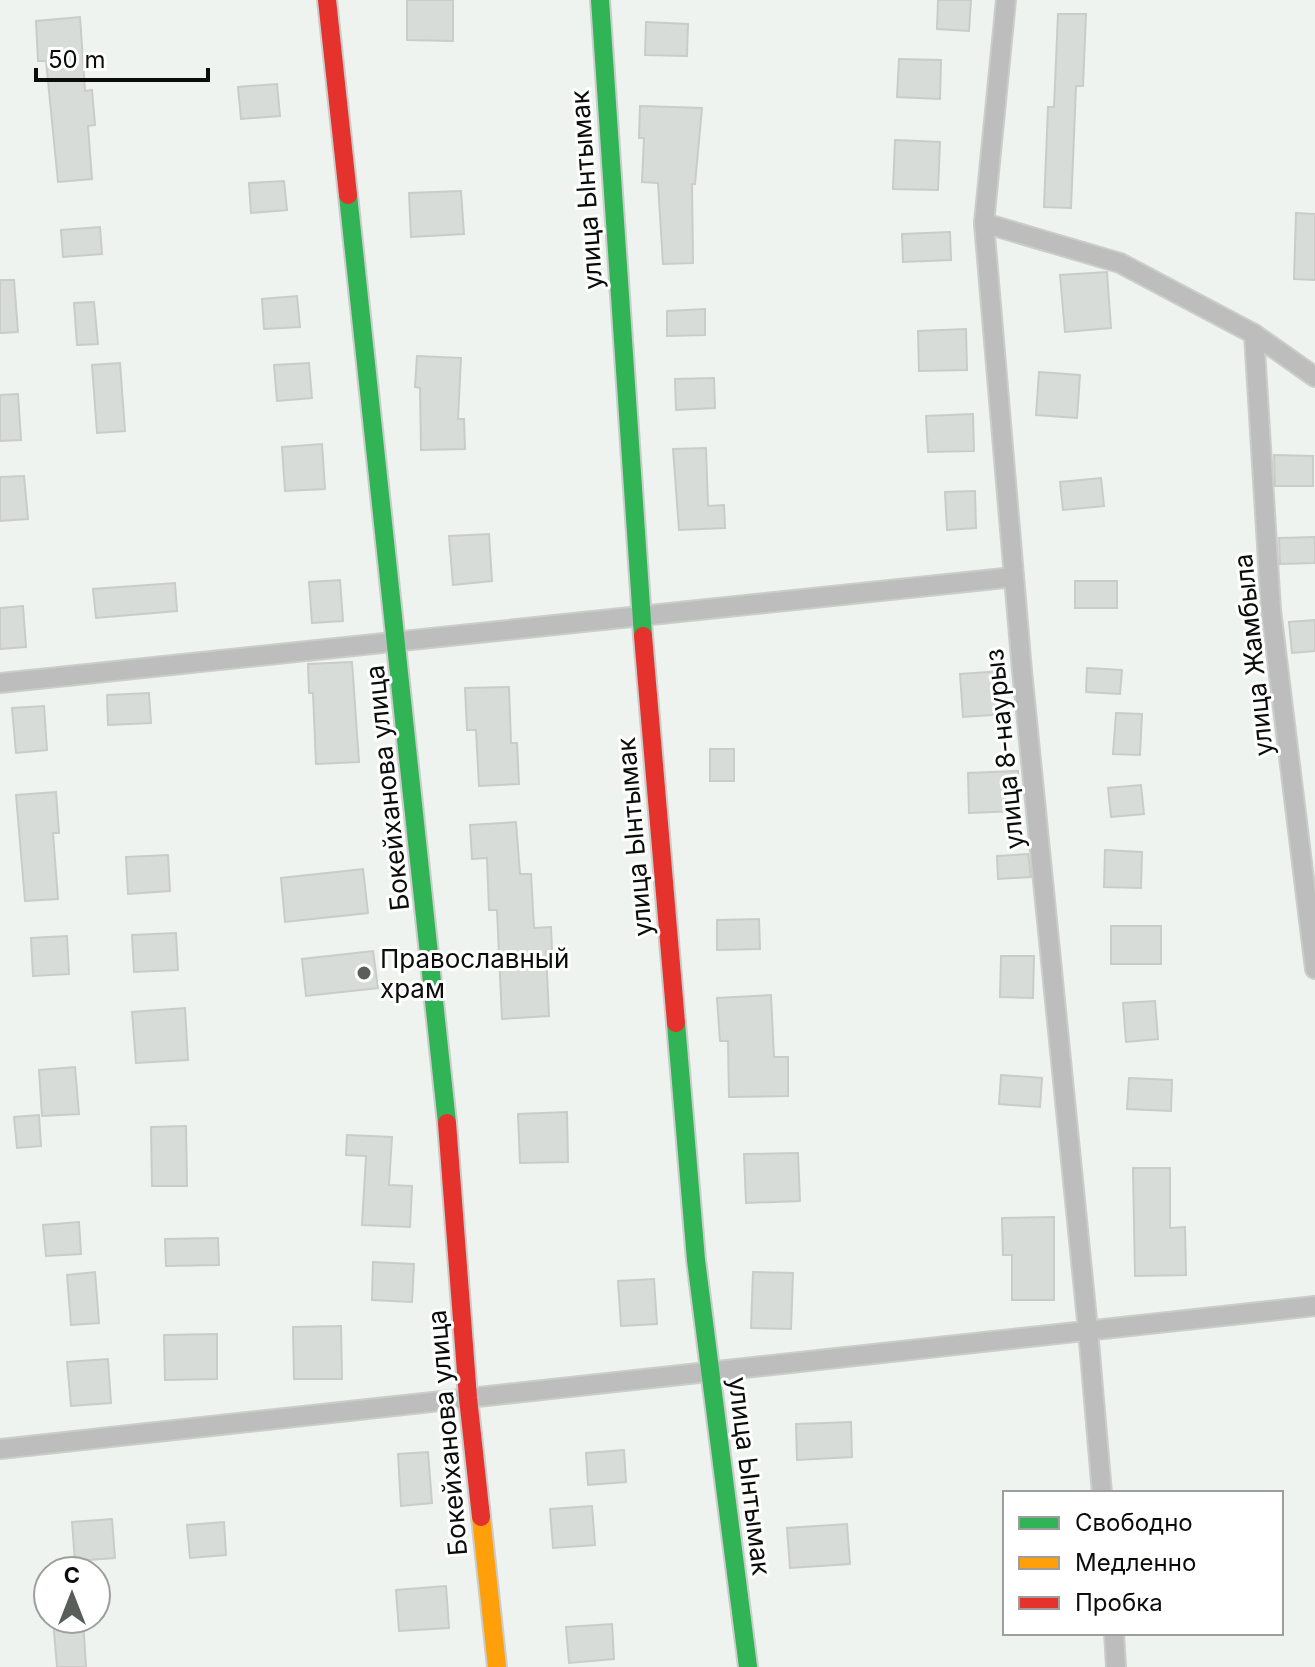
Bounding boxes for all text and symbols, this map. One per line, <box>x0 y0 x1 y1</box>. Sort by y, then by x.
scale bar <box>36 32 208 82</box>
text: 50 m <box>48 45 106 74</box>
street label: улица Ынтымак <box>564 89 608 291</box>
street label: улица Жамбыла <box>1227 552 1279 758</box>
street label: улица 8-наурыз <box>978 647 1030 851</box>
street label: Бокейханова улица <box>359 664 415 912</box>
street label: улица Ынтымак <box>610 736 658 938</box>
place label: Православный храм <box>380 943 569 1004</box>
marker: Православный храм <box>355 964 373 982</box>
street label: Бокейханова улица <box>421 1309 473 1557</box>
street label: улица Ынтымак <box>722 1375 778 1577</box>
legend <box>1003 1491 1283 1635</box>
text: Свободно <box>1075 1508 1193 1537</box>
text: Медленно <box>1075 1548 1196 1577</box>
north arrow <box>32 1555 112 1635</box>
text: С <box>64 1562 80 1588</box>
text: Пробка <box>1075 1588 1163 1617</box>

